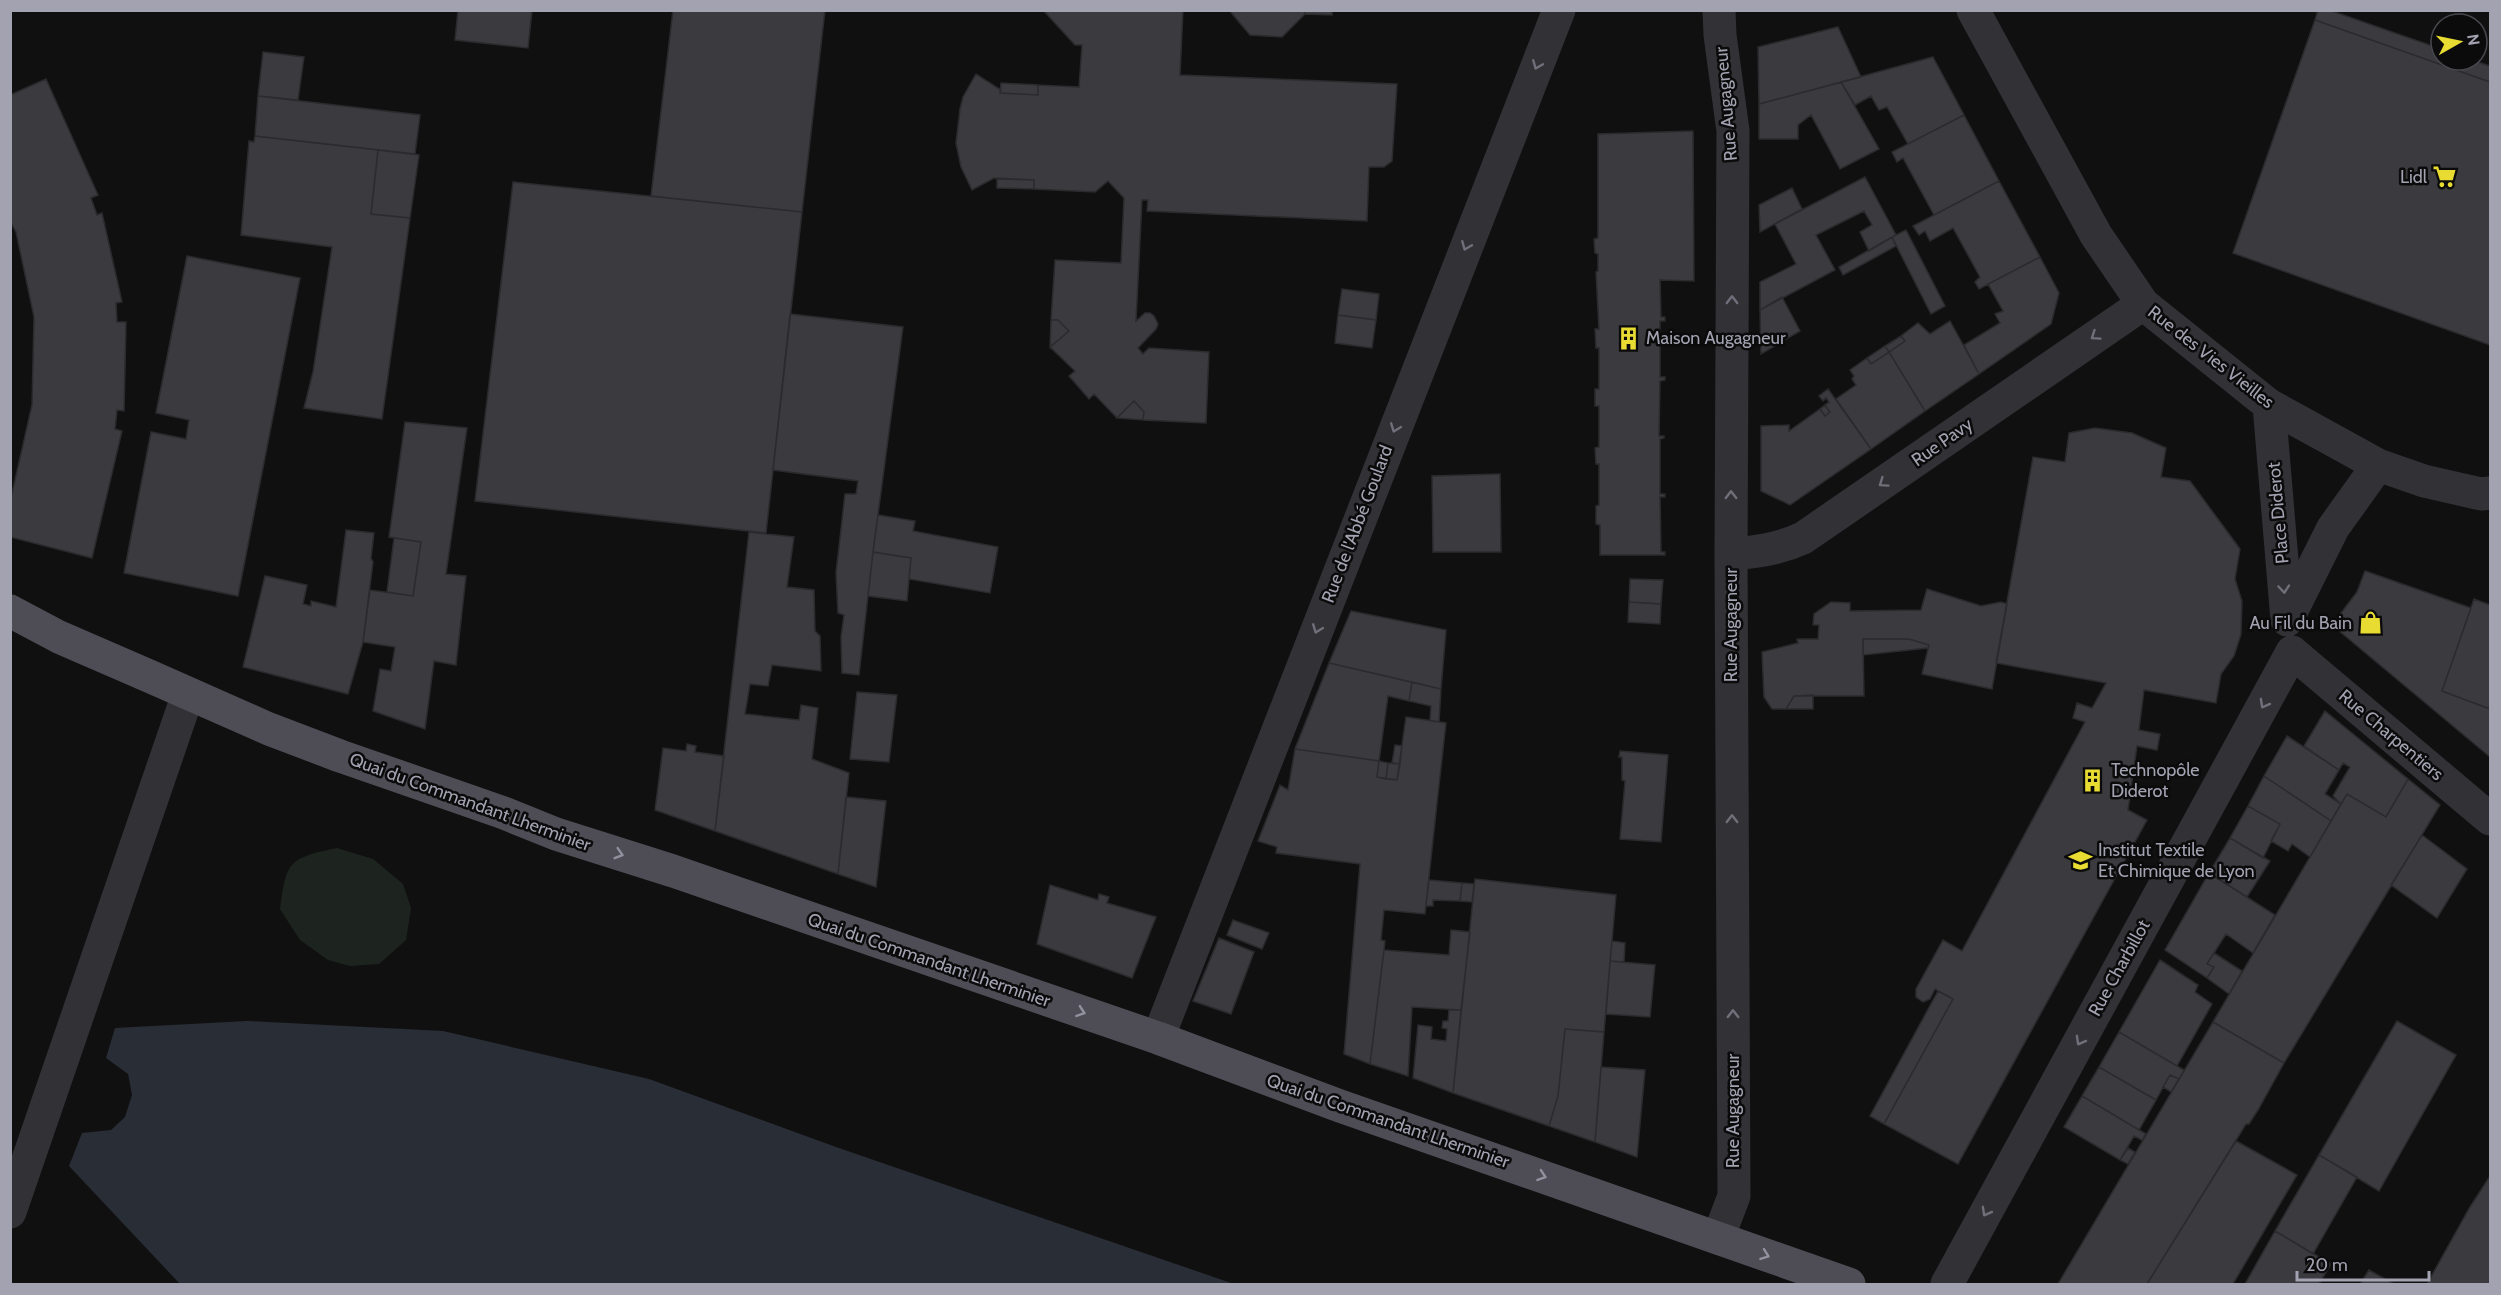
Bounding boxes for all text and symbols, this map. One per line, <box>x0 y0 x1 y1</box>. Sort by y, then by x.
north arrow <box>2429 12 2489 72</box>
text: N <box>2463 33 2484 47</box>
street label: Rue Augagneur <box>1710 46 1742 162</box>
one-way arrow <box>1532 59 1544 70</box>
supermarket icon: Lidl <box>2432 164 2458 190</box>
place label: Lidl <box>2400 166 2428 188</box>
one-way arrow <box>1460 240 1473 251</box>
one-way arrow <box>1726 296 1738 305</box>
street label: Rue des Vies Vieilles <box>2144 301 2278 413</box>
building icon: Maison Augagneur <box>1615 325 1641 351</box>
place label: Maison Augagneur <box>1646 327 1786 349</box>
one-way arrow <box>2091 329 2101 341</box>
street label: Rue Pavy <box>1907 413 1977 471</box>
one-way arrow <box>1389 422 1402 433</box>
street label: Rue de l'Abbé Goulard <box>1317 442 1397 606</box>
street label: Place Diderot <box>2263 461 2293 565</box>
one-way arrow <box>1878 476 1889 487</box>
one-way arrow <box>1725 491 1737 500</box>
street label: Rue Augagneur <box>1720 567 1742 682</box>
one-way arrow <box>2277 584 2290 593</box>
shop icon: Au Fil du Bain <box>2357 610 2383 636</box>
place label: Au Fil du Bain <box>2250 612 2352 634</box>
one-way arrow <box>1311 623 1324 634</box>
street label: Rue Charpentiers <box>2334 685 2448 785</box>
one-way arrow <box>2260 697 2271 708</box>
street label: Quai du Commandant Lherminier <box>346 748 594 856</box>
place label: Technopôle Diderot <box>2111 759 2200 802</box>
building icon: Technopôle Diderot <box>2080 767 2106 793</box>
one-way arrow <box>1726 815 1739 824</box>
place label: Institut Textile Et Chimique de Lyon <box>2098 839 2255 882</box>
one-way arrow <box>613 847 624 859</box>
school or university icon: Institut Textile Et Chimique de Lyon <box>2067 847 2093 873</box>
street label: Quai du Commandant Lherminier <box>805 908 1053 1012</box>
street label: Rue Charbillot <box>2084 916 2154 1020</box>
one-way arrow <box>1075 1005 1086 1017</box>
one-way arrow <box>1727 1010 1739 1019</box>
one-way arrow <box>2076 1034 2087 1045</box>
street label: Rue Augagneur <box>1722 1053 1744 1168</box>
street label: Quai du Commandant Lherminier <box>1264 1069 1512 1173</box>
one-way arrow <box>1536 1168 1547 1181</box>
one-way arrow <box>1982 1206 1993 1216</box>
scale bar <box>2297 1244 2429 1282</box>
one-way arrow <box>1760 1248 1770 1261</box>
text: 20 m <box>2306 1254 2348 1276</box>

